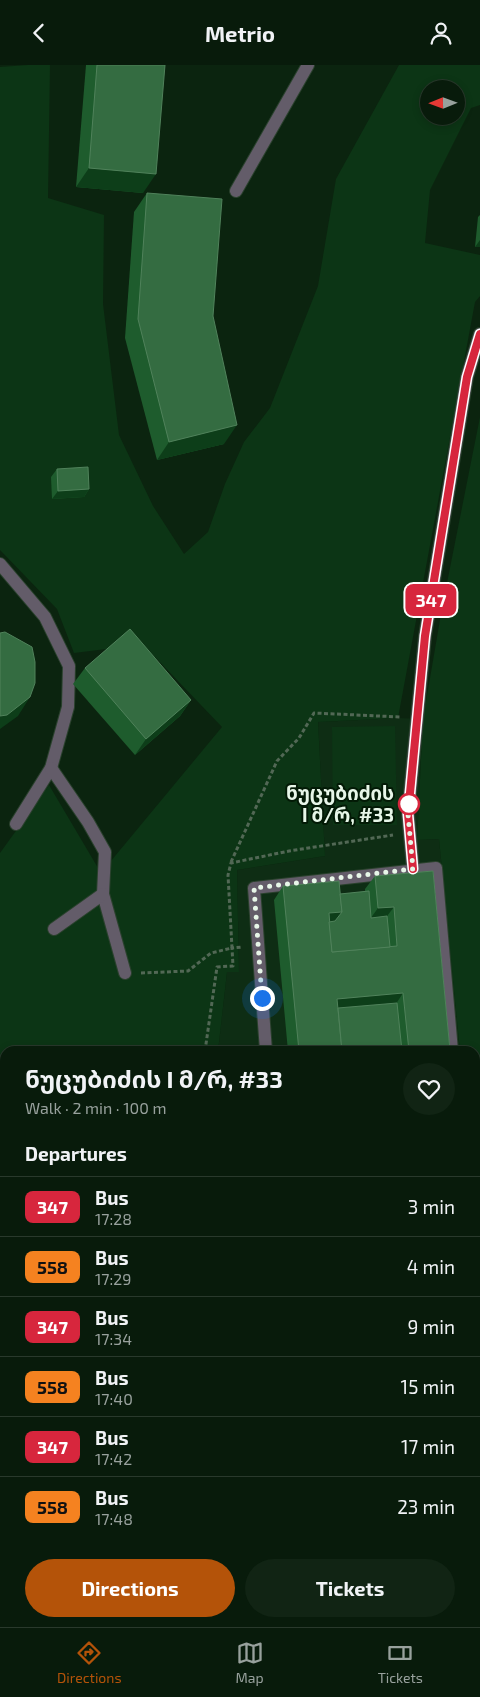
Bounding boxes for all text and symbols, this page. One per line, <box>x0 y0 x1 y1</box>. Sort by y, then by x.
icon: back <box>25 19 53 47</box>
icon: person <box>427 19 455 47</box>
text: Metrio <box>205 20 275 46</box>
north arrow <box>420 80 465 125</box>
map controls <box>420 80 465 125</box>
line badge: 347 <box>402 584 460 616</box>
text: 347 <box>415 589 447 611</box>
place label: ნუცუბიძის I მ/რ, #33 <box>286 781 394 826</box>
marker: ნუცუბიძის I მ/რ, #33 <box>398 793 420 815</box>
your location <box>250 986 275 1011</box>
button: heart <box>403 1063 455 1115</box>
text: ნუცუბიძის I მ/რ, #33 <box>25 1064 283 1093</box>
text: Walk · 2 min · 100 m <box>25 1098 166 1117</box>
text: Departures <box>25 1142 127 1165</box>
text: Bus <box>95 1186 129 1209</box>
text: 3 min <box>408 1195 455 1218</box>
text: 347 <box>37 1196 68 1218</box>
text: 17:28 <box>95 1209 132 1228</box>
text: Bus <box>95 1246 129 1269</box>
text: 4 min <box>407 1255 455 1278</box>
text: 558 <box>37 1256 68 1278</box>
text: 17:29 <box>95 1269 131 1288</box>
text: Bus <box>95 1306 129 1329</box>
text: 9 min <box>407 1315 455 1338</box>
text: 347 <box>37 1316 68 1338</box>
text: 17:34 <box>95 1329 132 1348</box>
text: Bus <box>95 1366 129 1389</box>
text: 15 min <box>401 1375 455 1398</box>
text: 558 <box>37 1376 68 1398</box>
text: 17:40 <box>95 1389 133 1408</box>
text: Bus <box>95 1426 129 1449</box>
text: 17 min <box>401 1435 455 1458</box>
text: 347 <box>37 1436 68 1458</box>
text: 17:42 <box>95 1449 132 1468</box>
text: Bus <box>95 1486 129 1509</box>
text: 23 min <box>397 1495 455 1518</box>
text: 558 <box>37 1496 68 1518</box>
text: 17:48 <box>95 1509 133 1528</box>
button: Directions <box>25 1559 235 1617</box>
button: Tickets <box>245 1559 455 1617</box>
tab: Directions <box>57 1639 122 1686</box>
tab: Map <box>236 1639 264 1686</box>
tab: Tickets <box>378 1639 423 1686</box>

